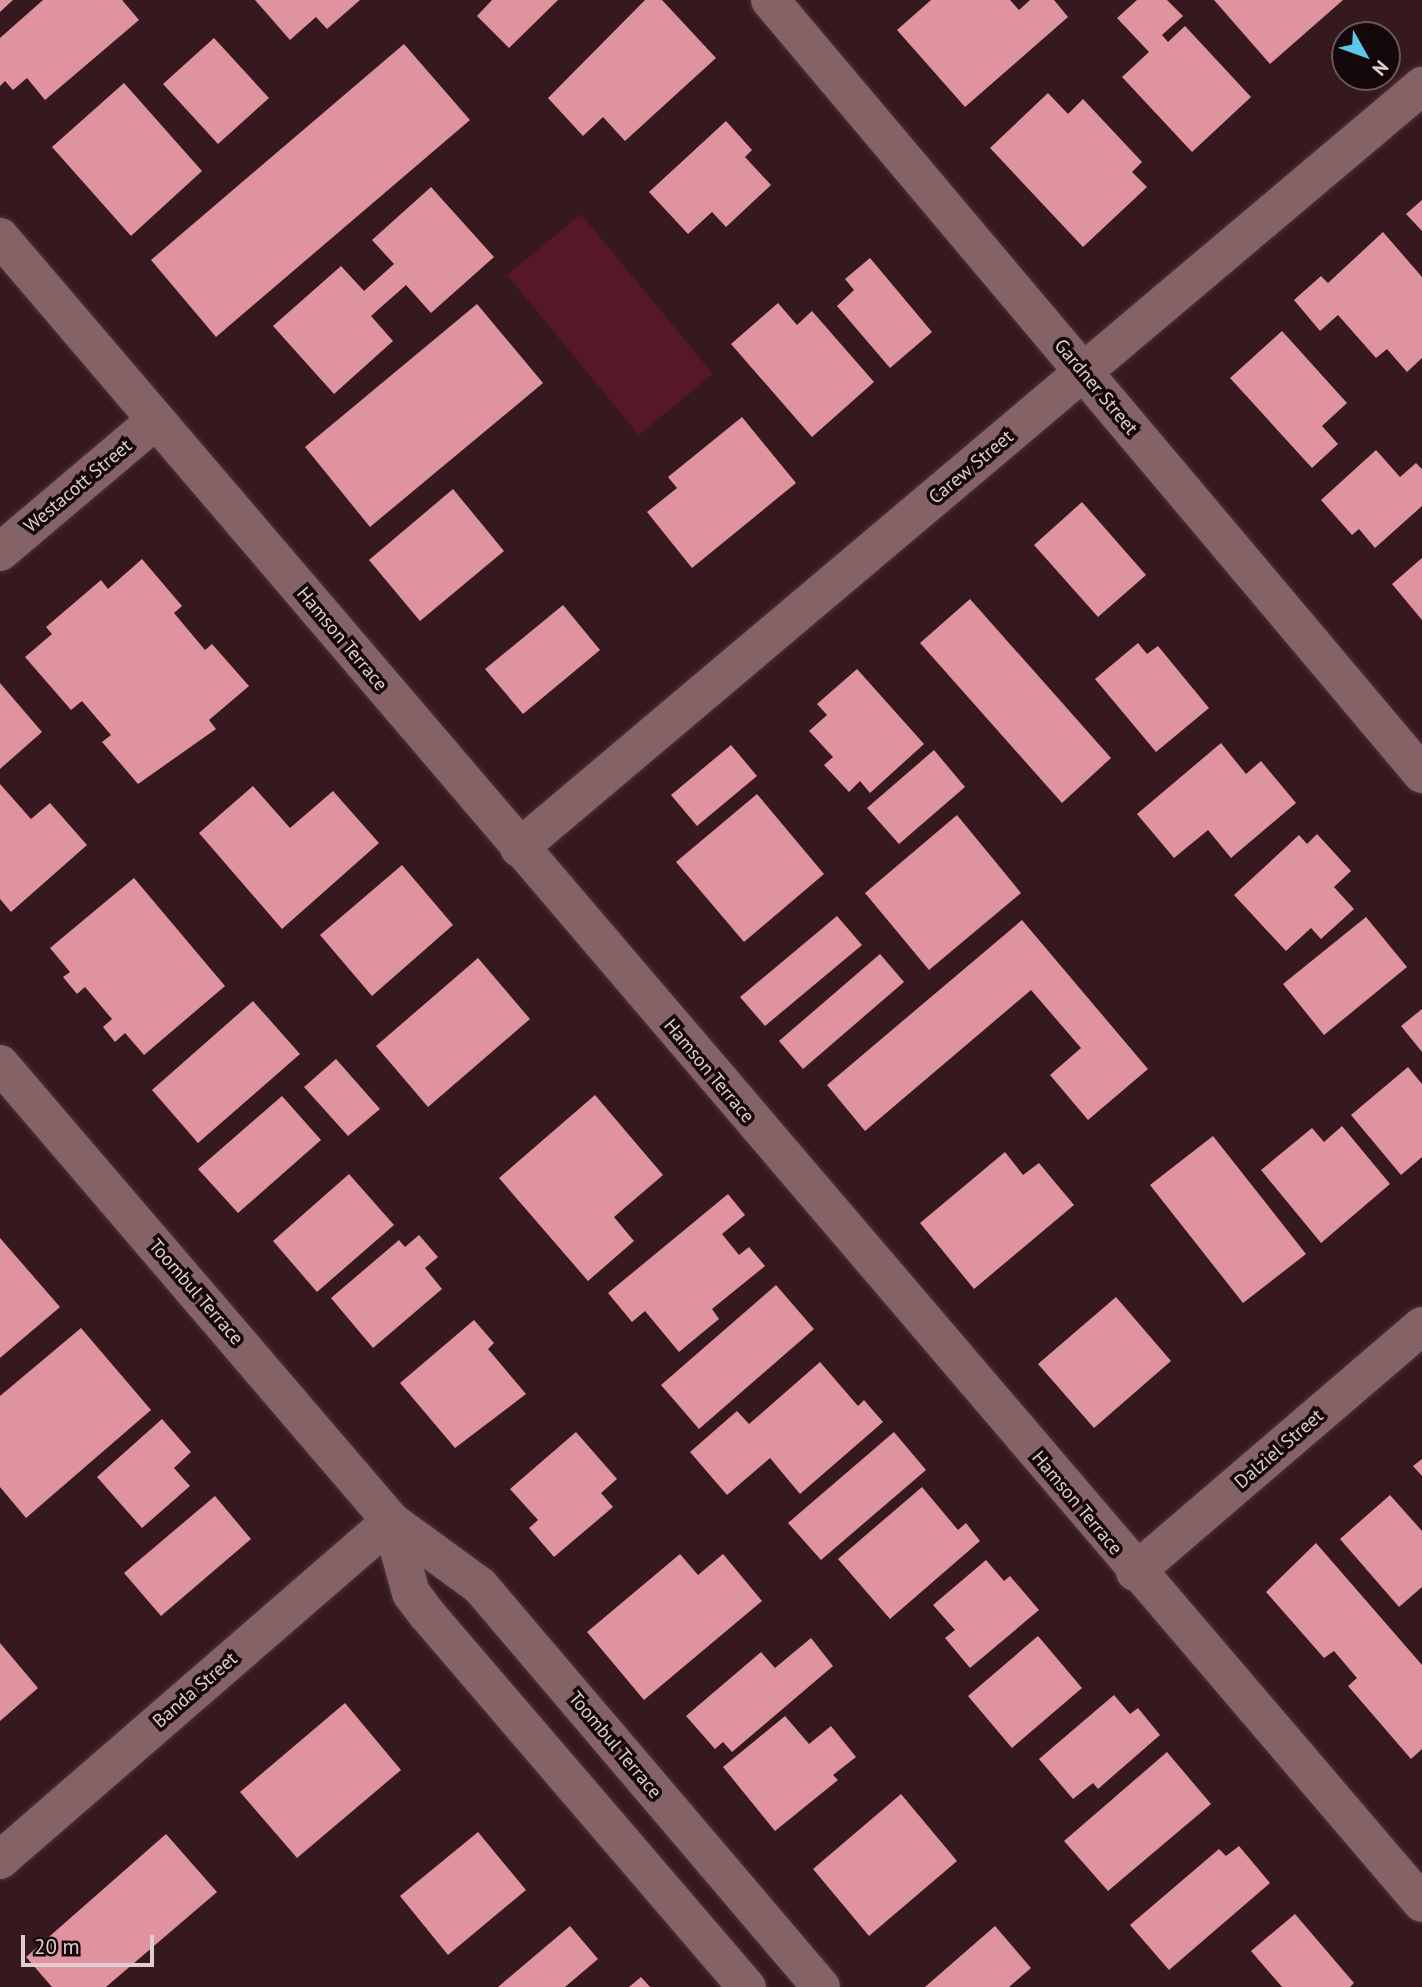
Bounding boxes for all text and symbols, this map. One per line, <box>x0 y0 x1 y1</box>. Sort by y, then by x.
north arrow <box>1331 21 1401 91</box>
text: N <box>1367 56 1394 81</box>
street label: Gardner Street <box>1049 335 1143 439</box>
street label: Carew Street <box>924 425 1018 509</box>
street label: Westacott Street <box>20 434 136 538</box>
street label: Hamson Terrace <box>292 582 392 696</box>
street label: Hamson Terrace <box>659 1014 759 1128</box>
street label: Toombul Terrace <box>144 1234 248 1350</box>
street label: Dalziel Street <box>1230 1404 1328 1494</box>
street label: Hamson Terrace <box>1027 1446 1127 1560</box>
street label: Banda Street <box>148 1647 242 1733</box>
street label: Toombul Terrace <box>564 1687 666 1803</box>
scale bar <box>24 1920 158 1964</box>
text: 20 m <box>34 1933 80 1960</box>

